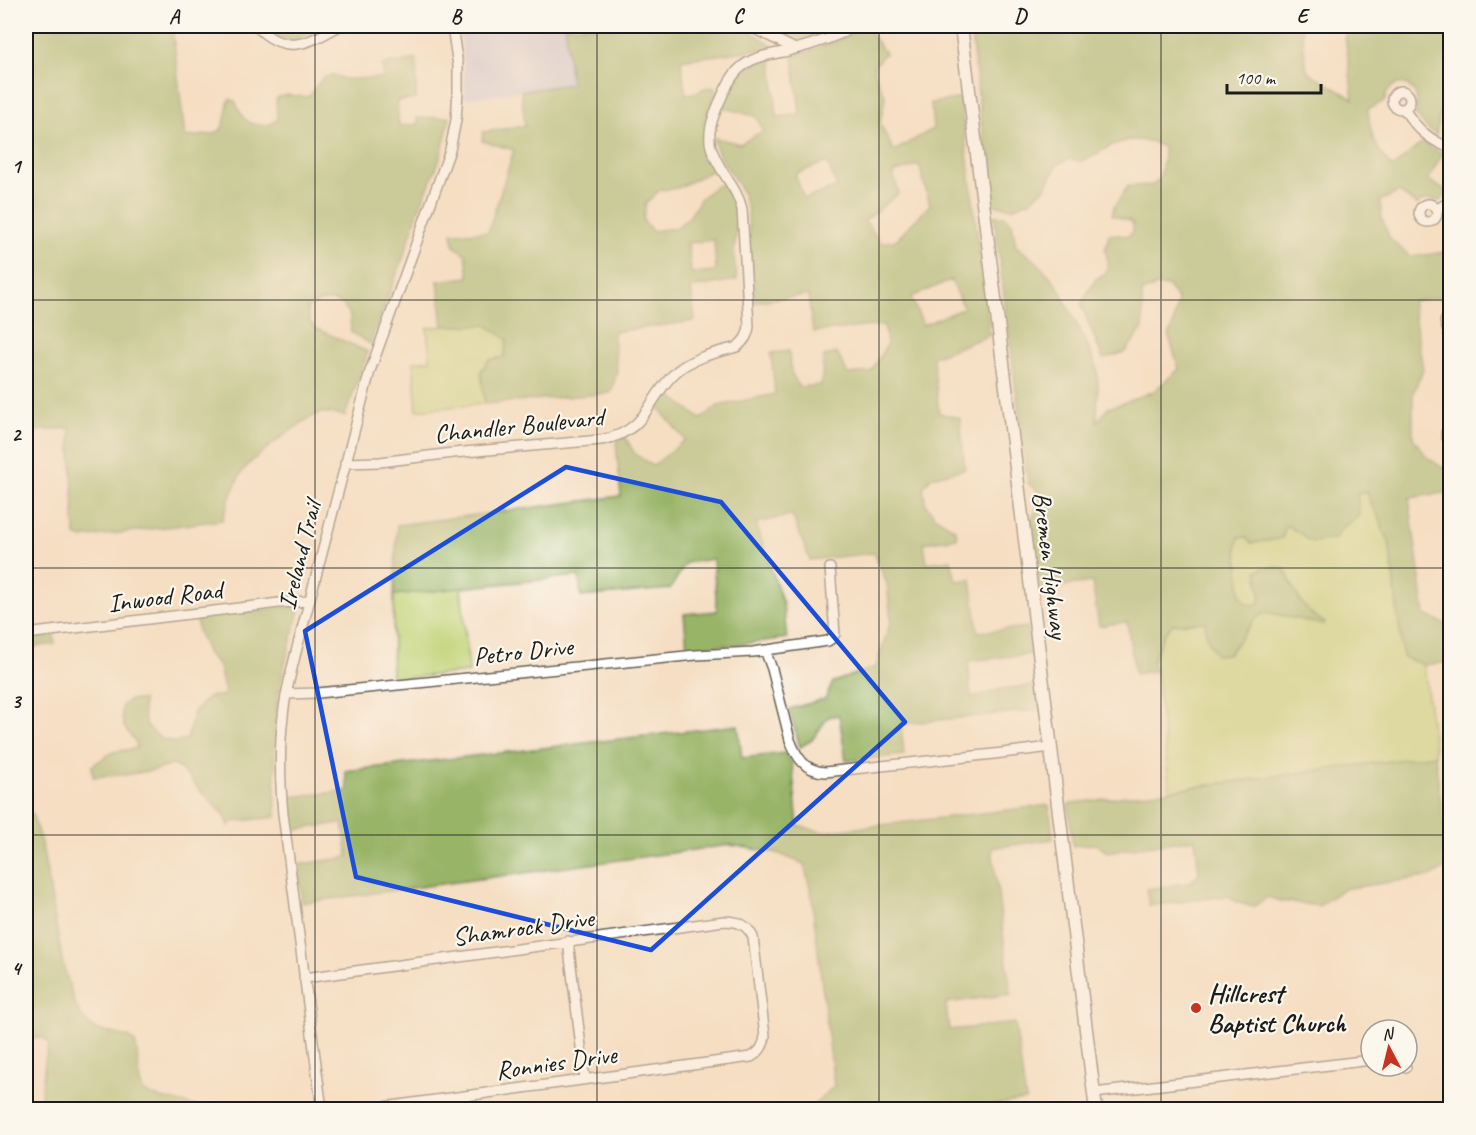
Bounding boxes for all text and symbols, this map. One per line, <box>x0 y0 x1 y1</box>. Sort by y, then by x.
text: A <box>169 4 181 29</box>
text: B <box>451 4 463 29</box>
text: C <box>733 4 745 29</box>
text: D <box>1014 4 1028 29</box>
text: E <box>1297 4 1311 29</box>
scale bar <box>1227 57 1322 95</box>
text: 100 m <box>1236 67 1277 89</box>
text: 1 <box>12 154 23 179</box>
street label: Chandler Boulevard <box>433 400 609 451</box>
text: 2 <box>12 422 23 447</box>
street label: Bremen Highway <box>1025 490 1076 642</box>
street label: Ireland Trail <box>270 493 330 613</box>
street label: Inwood Road <box>106 573 228 620</box>
street label: Petro Drive <box>472 630 577 673</box>
text: 3 <box>12 689 23 714</box>
street label: Shamrock Drive <box>450 901 598 954</box>
text: 4 <box>12 956 24 981</box>
place label: Hillcrest Baptist Church <box>1208 977 1347 1040</box>
marker: Hillcrest Baptist Church <box>1189 1001 1203 1015</box>
north arrow <box>1359 1018 1419 1078</box>
text: N <box>1381 1023 1396 1045</box>
street label: Ronnies Drive <box>494 1037 620 1087</box>

